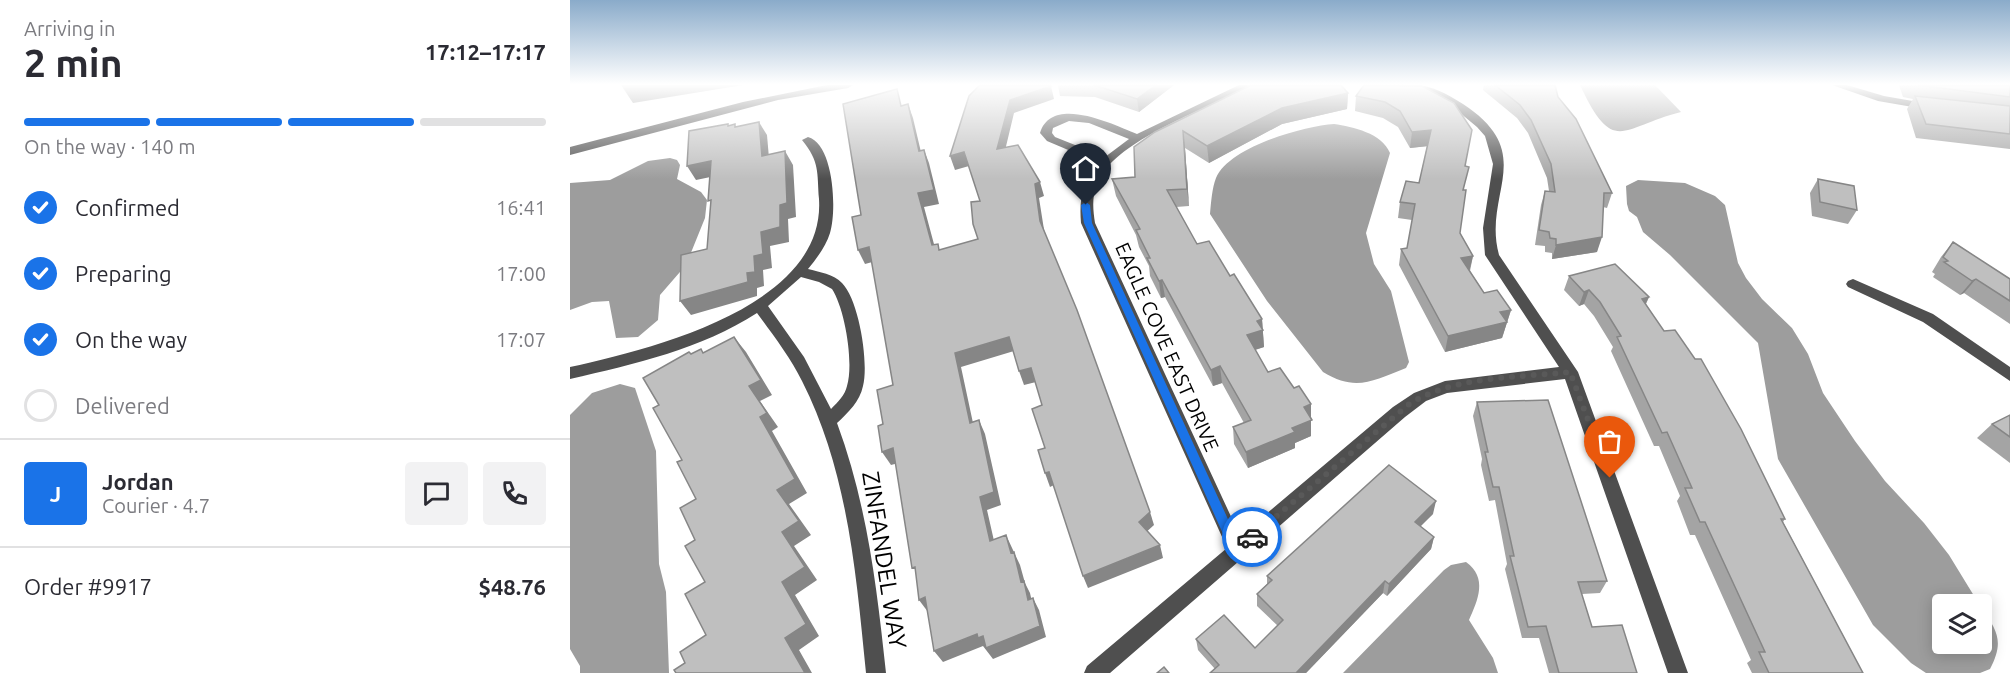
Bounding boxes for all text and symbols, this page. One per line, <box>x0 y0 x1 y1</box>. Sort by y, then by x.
text: Arriving in <box>24 17 115 40</box>
text: 17:12–17:17 <box>425 39 546 64</box>
text: 2 min <box>24 41 123 84</box>
text: On the way · 140 m <box>24 135 196 158</box>
pin <box>1060 143 1111 205</box>
icon: home <box>1069 152 1102 185</box>
icon: check <box>24 191 57 224</box>
text: Confirmed <box>75 195 180 220</box>
text: 16:41 <box>496 196 546 219</box>
street label: EAGLE COVE EAST DRIVE <box>1111 239 1224 455</box>
icon: check <box>24 257 57 290</box>
text: Preparing <box>75 261 172 286</box>
text: 17:00 <box>496 262 546 285</box>
icon: check <box>24 323 57 356</box>
text: On the way <box>75 327 187 352</box>
text: 17:07 <box>496 328 546 351</box>
text: Delivered <box>75 393 170 418</box>
pin <box>1584 416 1635 478</box>
icon: bag <box>1593 425 1626 458</box>
button: chat <box>405 462 468 525</box>
button: phone <box>483 462 546 525</box>
text: Jordan <box>102 469 174 494</box>
street label: ZINFANDEL WAY <box>857 469 912 651</box>
text: J <box>50 481 61 506</box>
text: Courier · 4.7 <box>102 494 210 517</box>
courier <box>1222 507 1282 567</box>
icon: car <box>1236 521 1269 554</box>
text: Order #9917 <box>24 574 152 599</box>
text: $48.76 <box>479 574 546 599</box>
map controls <box>1932 594 1992 654</box>
button: layers <box>1932 594 1992 654</box>

